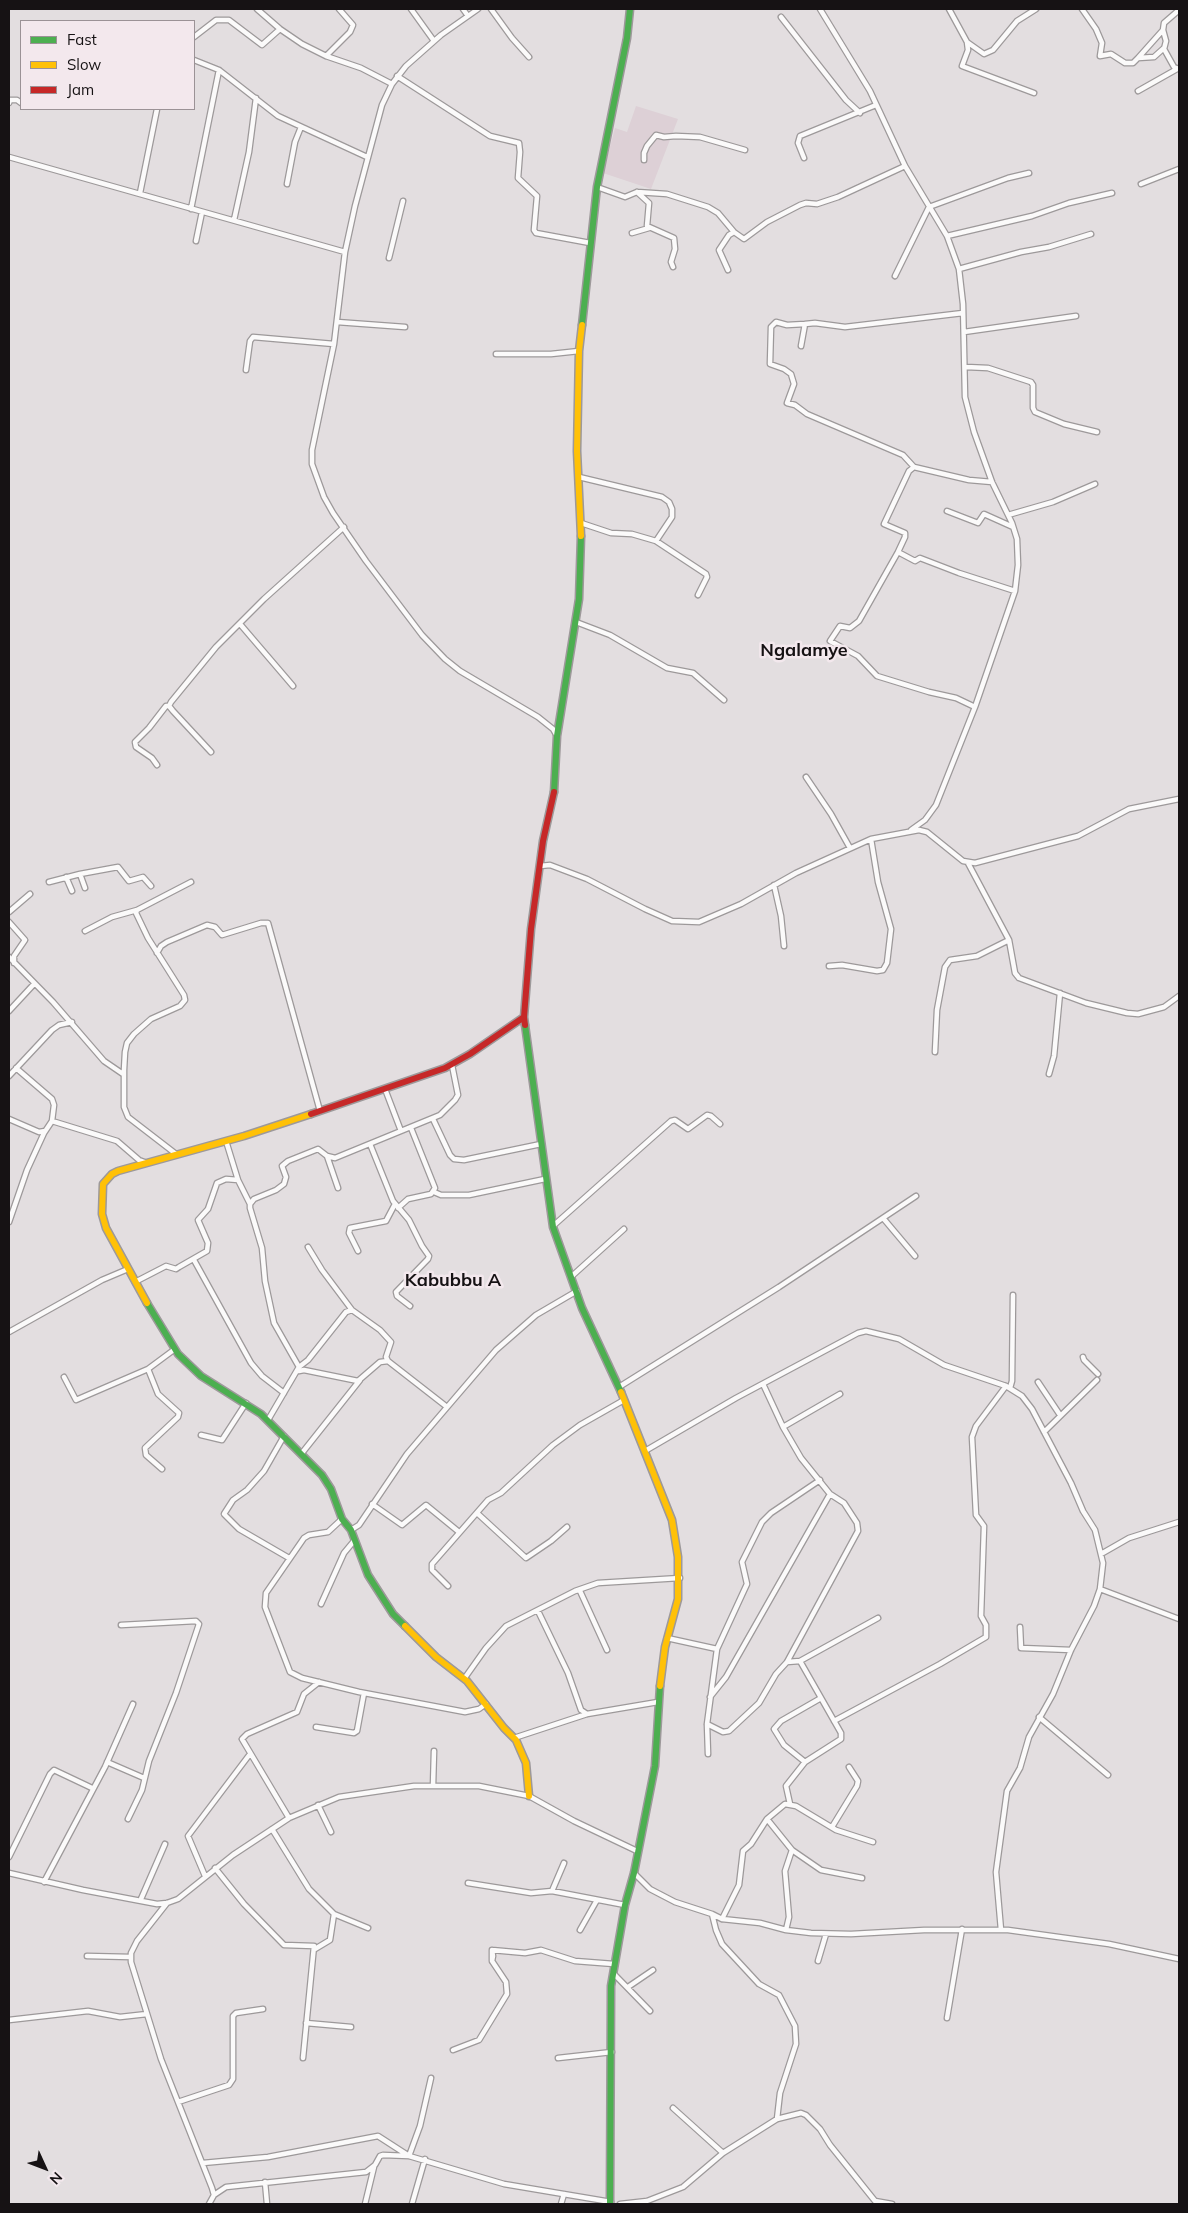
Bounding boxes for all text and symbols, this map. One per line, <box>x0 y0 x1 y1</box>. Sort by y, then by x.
legend <box>20 20 195 110</box>
text: Fast <box>67 30 97 49</box>
text: Slow <box>67 55 101 74</box>
text: Jam <box>67 80 94 99</box>
district label: Ngalamye <box>760 640 848 662</box>
district label: Kabubbu A <box>405 1270 501 1292</box>
north arrow <box>20 2143 70 2193</box>
text: N <box>46 2168 66 2188</box>

